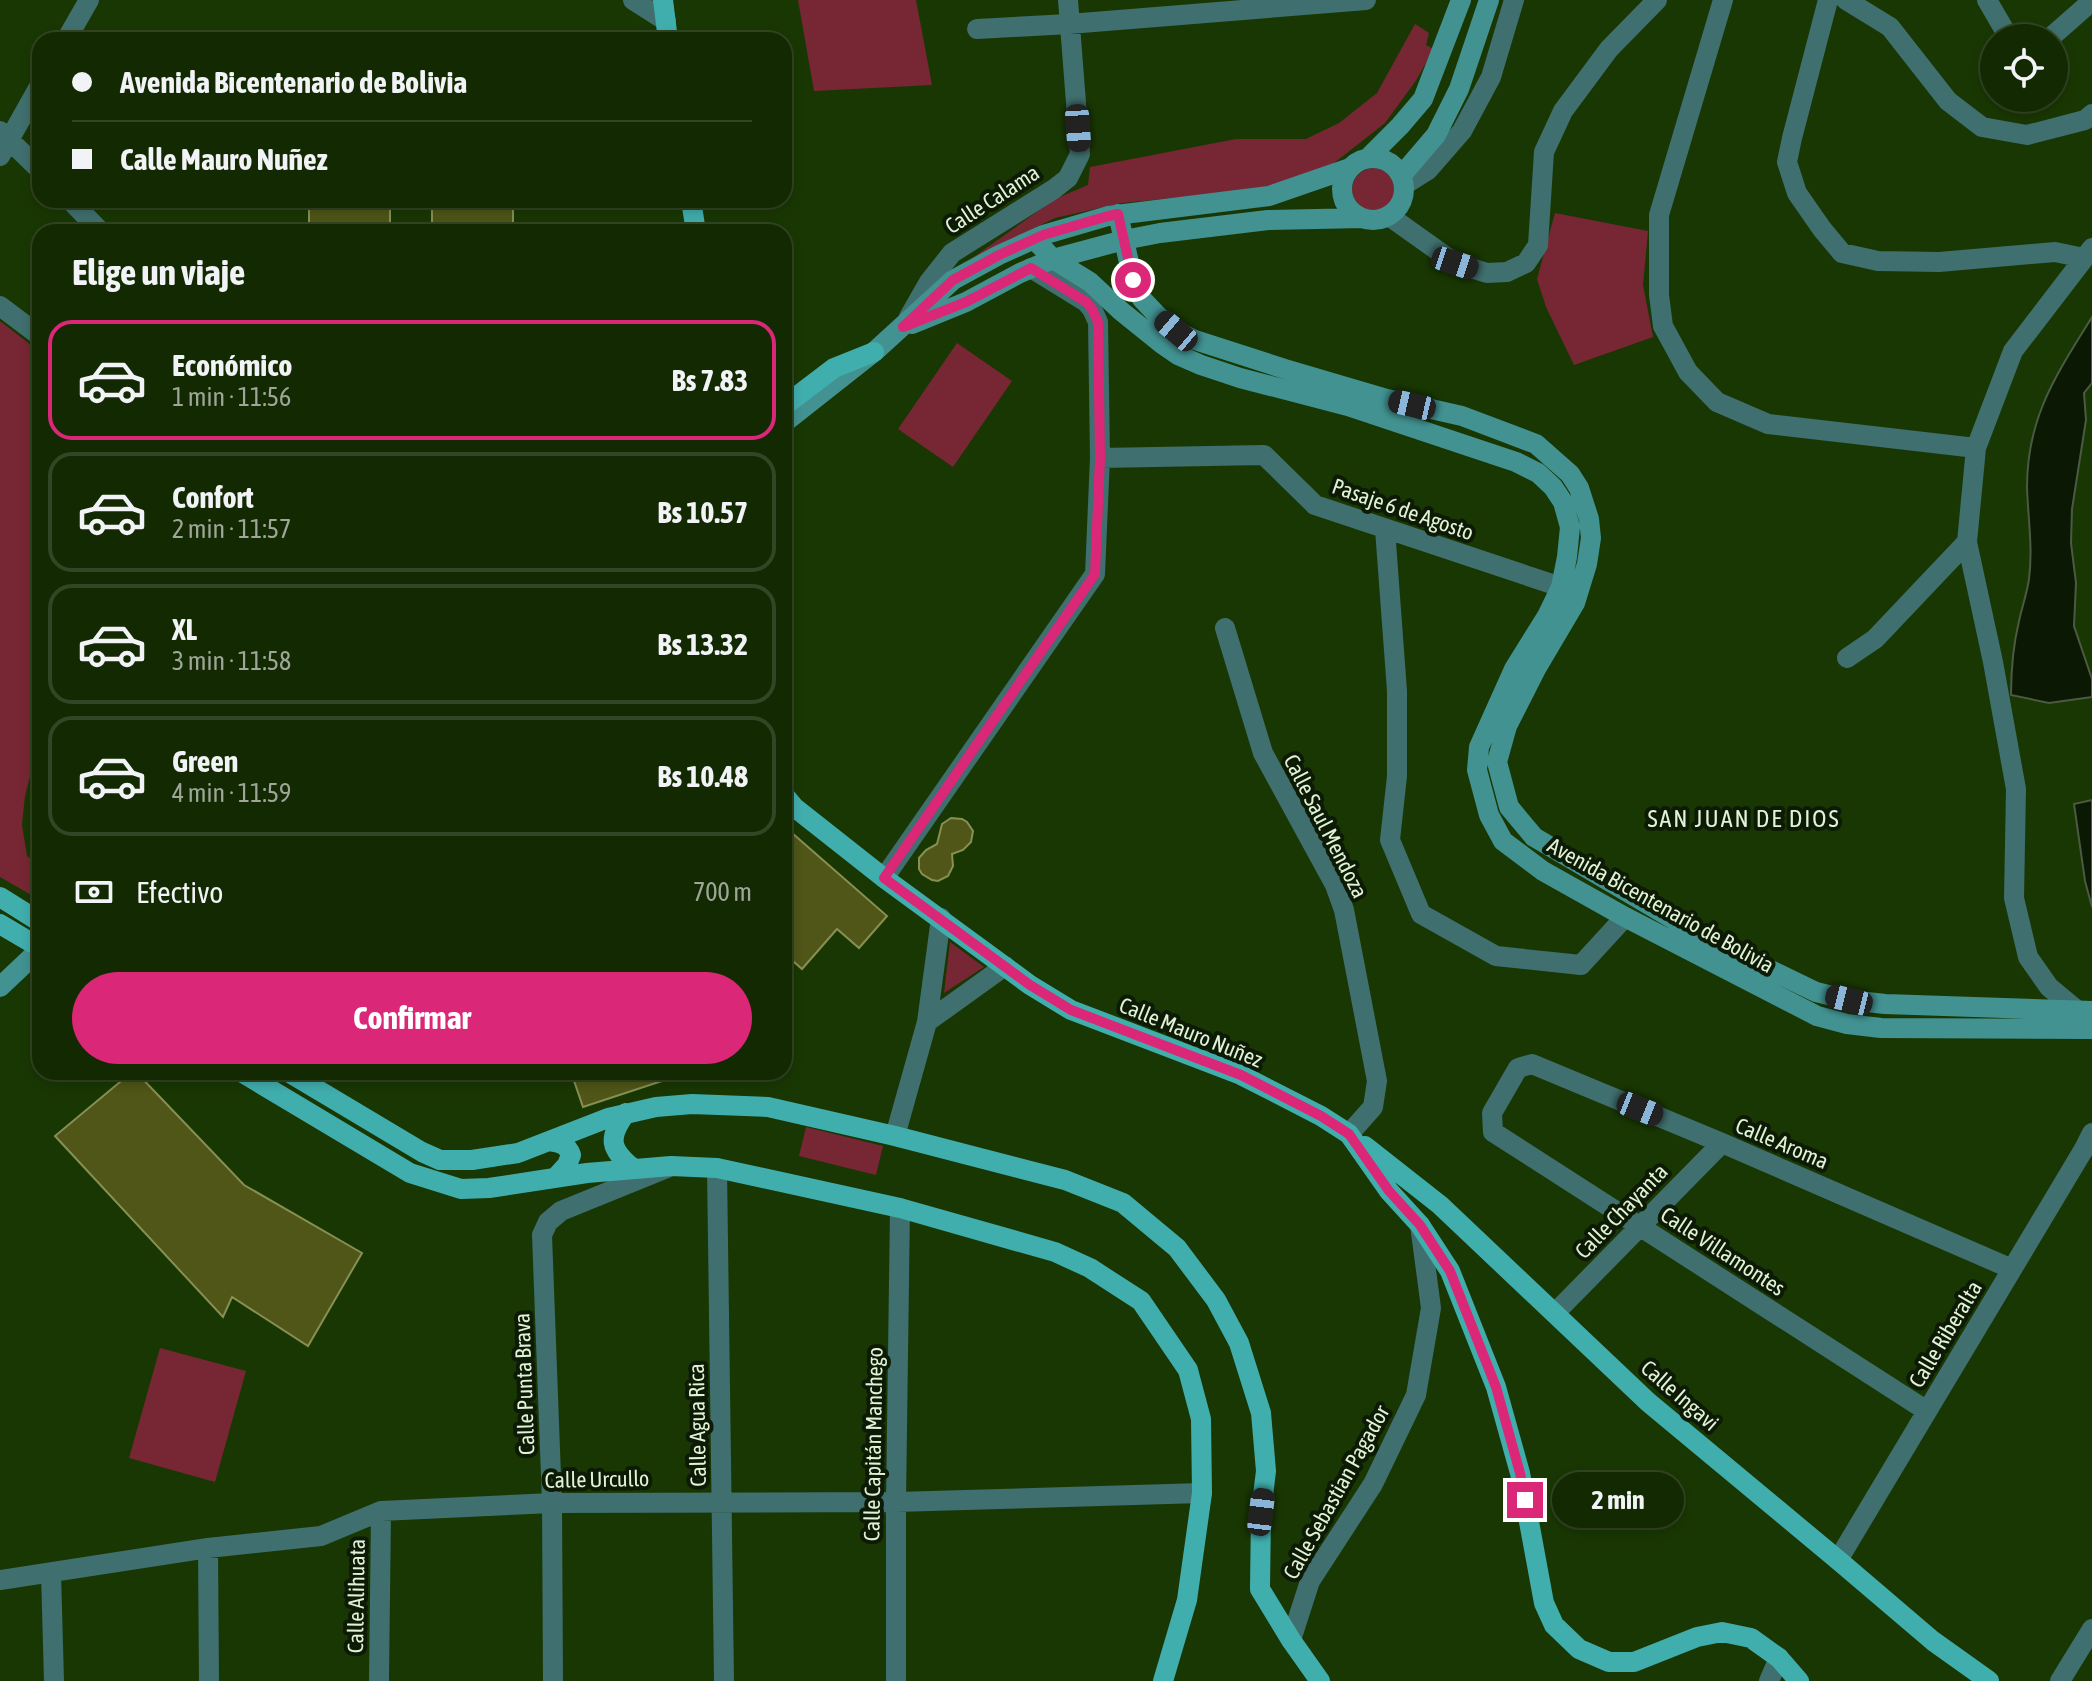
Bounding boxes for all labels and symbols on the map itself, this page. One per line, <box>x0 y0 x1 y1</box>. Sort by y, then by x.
car <box>1064 103 1092 153</box>
street label: Calle Calama <box>940 159 1044 239</box>
car <box>1428 244 1482 282</box>
route start <box>1115 262 1151 298</box>
car <box>1150 306 1202 356</box>
car <box>1386 388 1438 422</box>
street label: Pasaje 6 de Agosto <box>1329 473 1477 545</box>
street label: Calle Saul Mendoza <box>1279 750 1373 902</box>
district label: SAN JUAN DE DIOS <box>1648 805 1840 832</box>
street label: Avenida Bicentenario de Bolivia <box>1543 832 1779 978</box>
car <box>1823 983 1875 1017</box>
street label: Calle Mauro Nuñez <box>1116 991 1266 1073</box>
car <box>1613 1089 1667 1129</box>
street label: Calle Aroma <box>1732 1112 1832 1174</box>
street label: Calle Chayanta <box>1569 1158 1673 1264</box>
street label: Calle Villamontes <box>1656 1201 1790 1301</box>
street label: Calle Riberalta <box>1903 1276 1987 1392</box>
street label: Calle Punta Brava <box>509 1313 539 1455</box>
street label: Calle Capitán Manchego <box>858 1347 888 1541</box>
street label: Calle Ingavi <box>1636 1354 1724 1436</box>
street label: Calle Agua Rica <box>683 1363 711 1487</box>
street label: Calle Sebastian Pagador <box>1277 1400 1395 1583</box>
street label: Calle Urcullo <box>544 1465 650 1493</box>
callout: 2 min <box>1553 1472 1685 1528</box>
route end <box>1507 1482 1543 1518</box>
car <box>1246 1487 1276 1537</box>
street label: Calle Alihuata <box>342 1539 370 1653</box>

